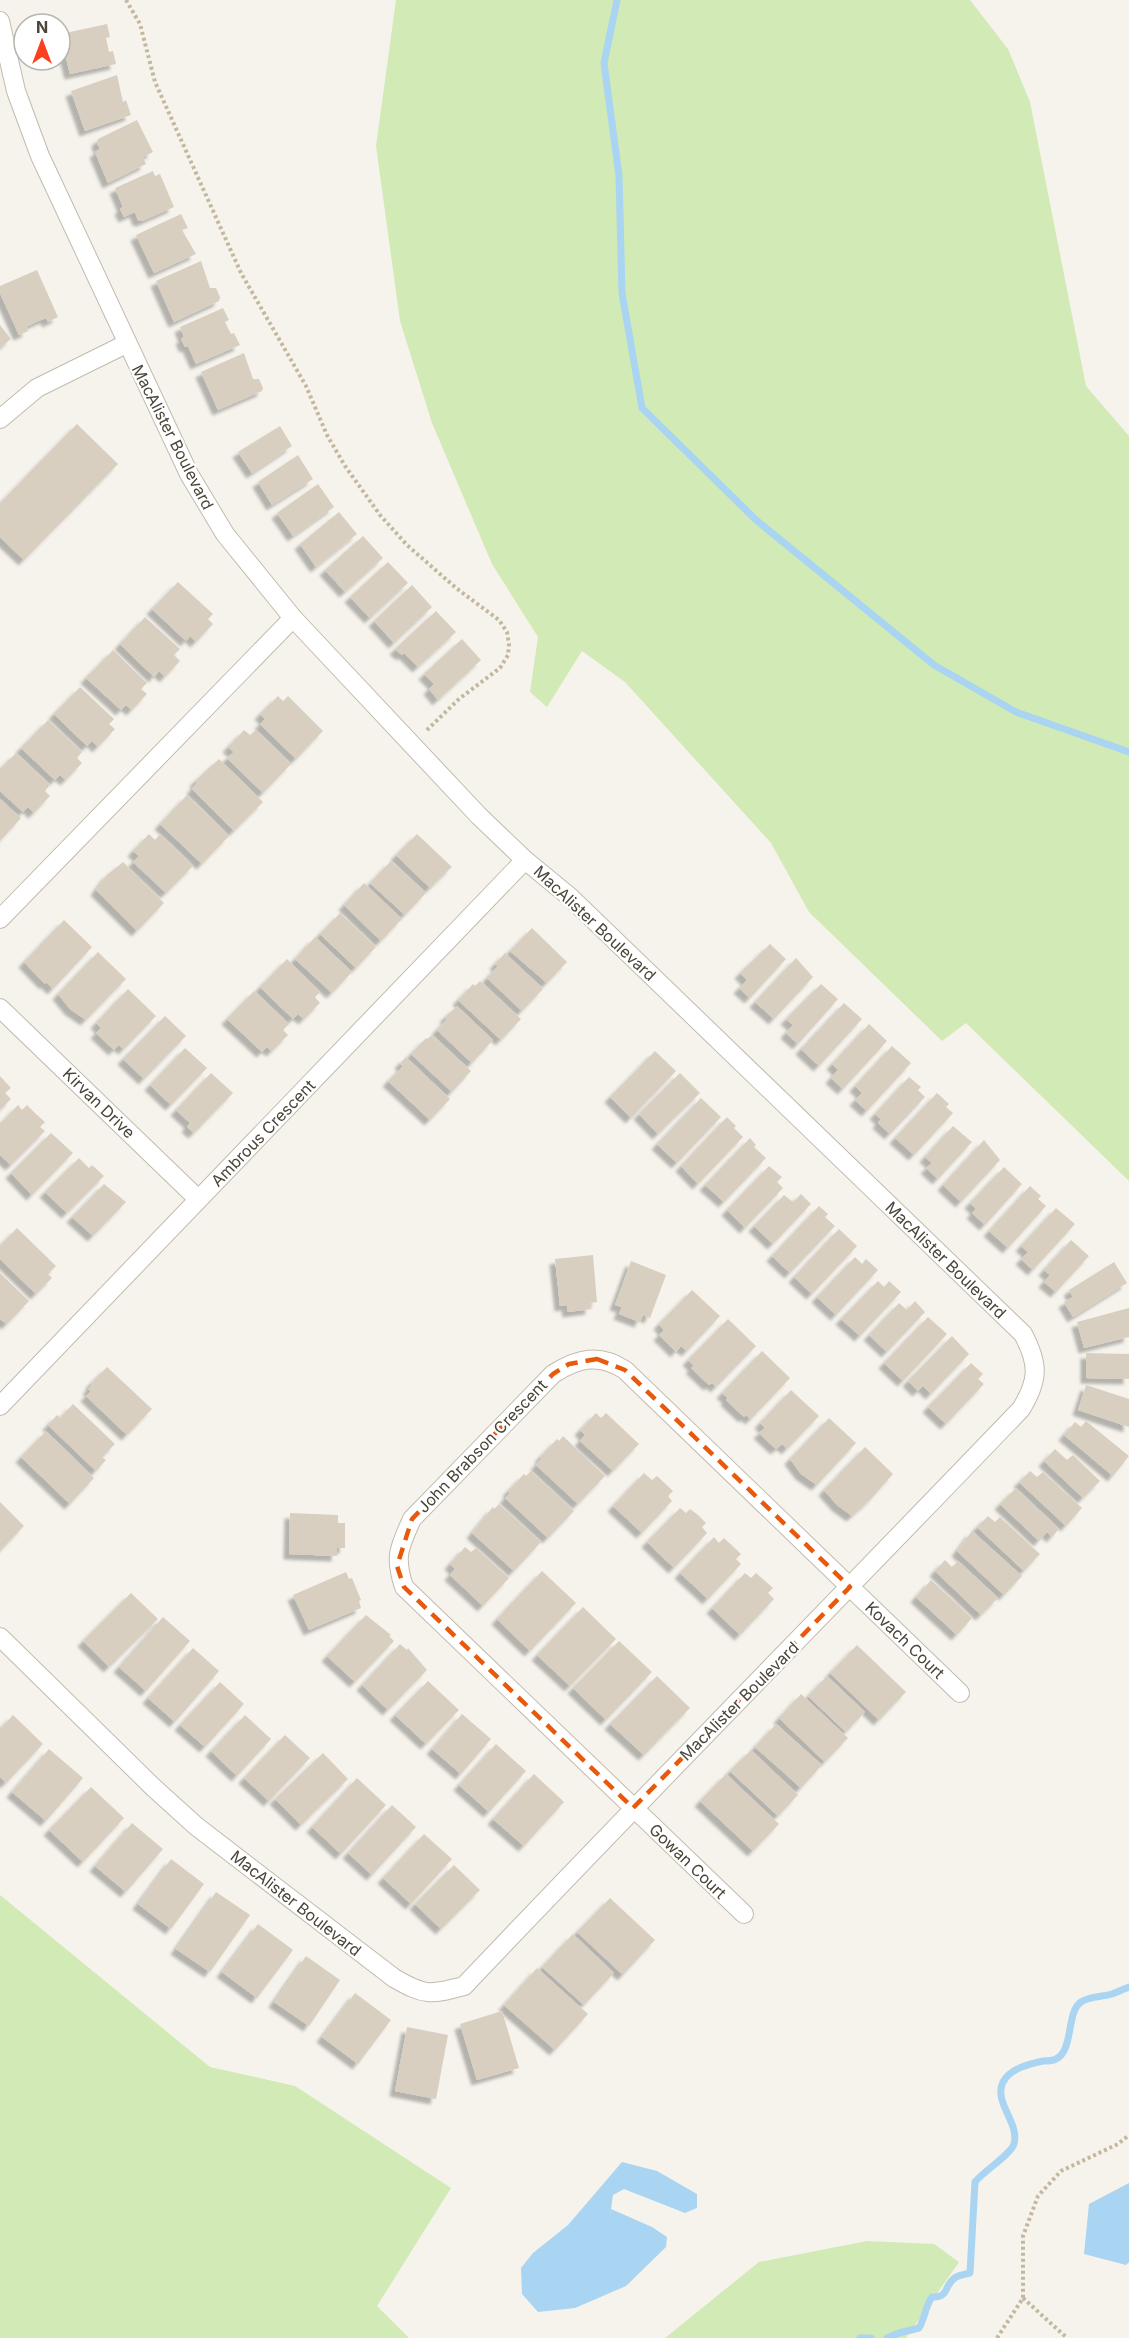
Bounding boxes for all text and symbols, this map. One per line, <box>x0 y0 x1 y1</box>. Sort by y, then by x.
north arrow <box>12 12 72 72</box>
text: N <box>36 17 48 37</box>
street label: MacAlister Boulevard <box>128 361 218 513</box>
street label: MacAlister Boulevard <box>530 861 660 985</box>
street label: Kirvan Drive <box>59 1064 139 1142</box>
street label: Ambrous Crescent <box>207 1075 319 1191</box>
street label: MacAlister Boulevard <box>881 1197 1011 1323</box>
street label: John Brabson Crescent <box>413 1375 551 1517</box>
street label: Kovach Court <box>861 1597 949 1683</box>
street label: MacAlister Boulevard <box>675 1637 803 1765</box>
street label: Gowan Court <box>645 1819 731 1903</box>
street label: MacAlister Boulevard <box>227 1846 365 1960</box>

